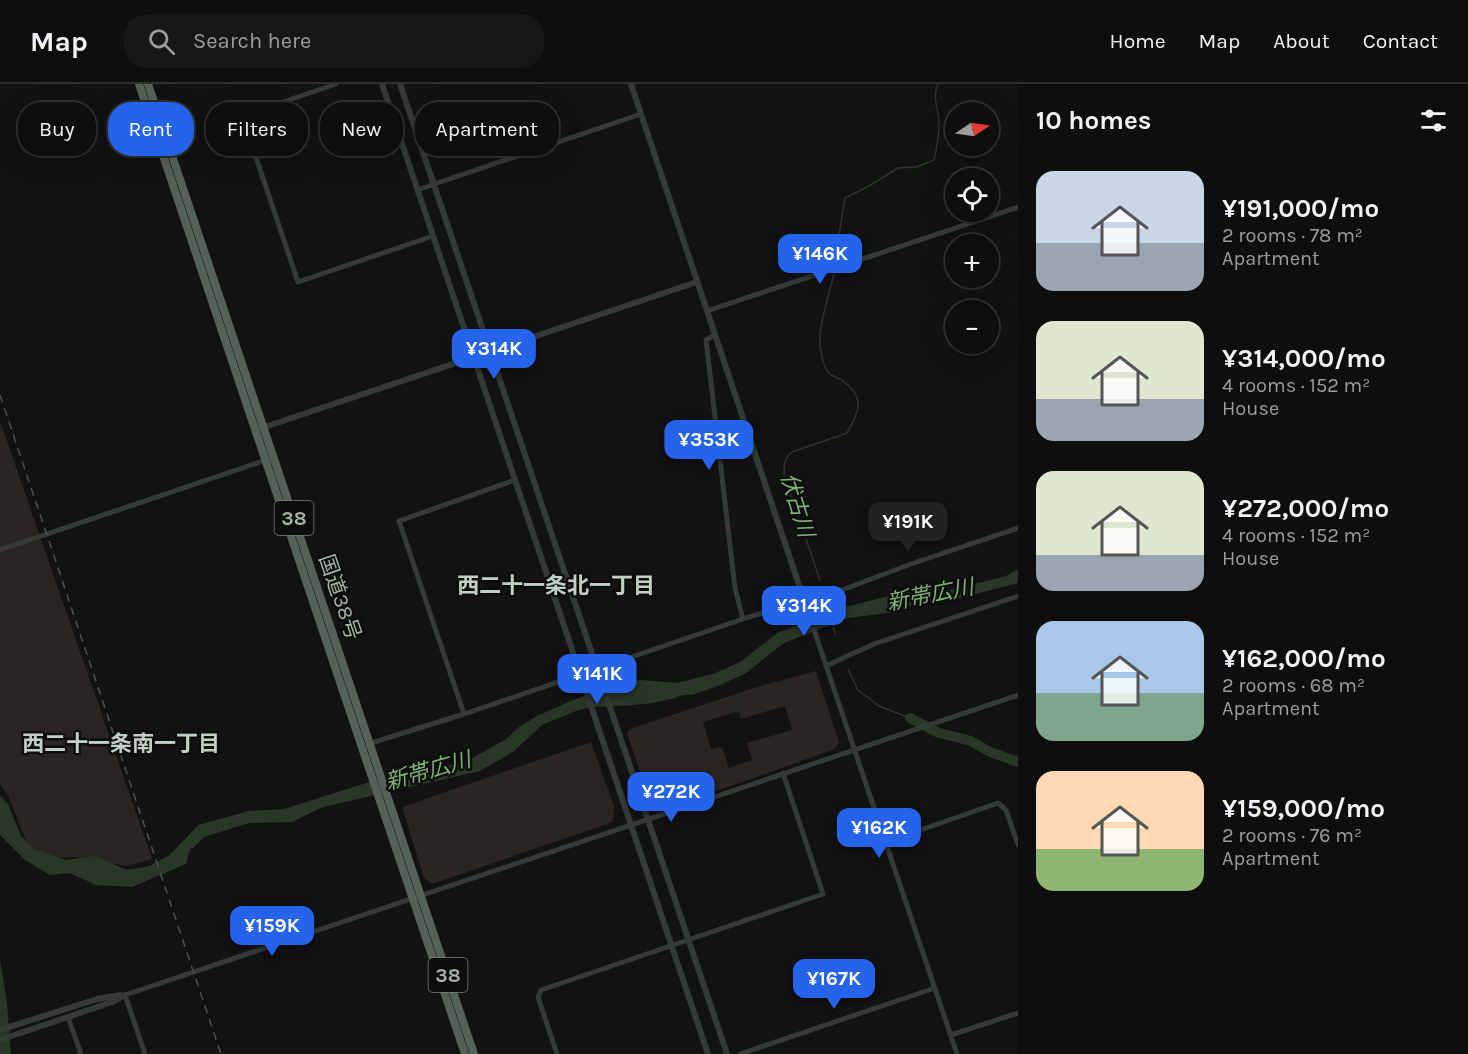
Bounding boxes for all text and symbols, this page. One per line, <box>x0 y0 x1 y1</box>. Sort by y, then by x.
search box <box>124 14 544 68</box>
text: Map <box>30 25 88 58</box>
icon: search <box>145 25 178 58</box>
text: Search here <box>193 28 311 54</box>
text: Home <box>1110 29 1166 53</box>
text: Map <box>1199 29 1240 53</box>
text: About <box>1273 29 1330 53</box>
text: Contact <box>1363 29 1438 53</box>
chip: Buy <box>18 102 96 156</box>
chip: Rent <box>108 102 194 156</box>
chip: Filters <box>206 102 308 156</box>
chip: New <box>320 102 403 156</box>
chip: Apartment <box>415 102 559 156</box>
north arrow <box>945 102 999 156</box>
map controls <box>945 102 999 354</box>
icon: filters <box>1417 104 1450 137</box>
text: 10 homes <box>1036 105 1151 136</box>
button: locate <box>945 168 999 222</box>
text: ¥191,000/mo <box>1222 193 1379 224</box>
icon: home <box>1084 195 1156 267</box>
text: 2 rooms · 78 m² <box>1222 224 1363 247</box>
pin: ¥146K <box>778 234 862 285</box>
button: + <box>945 234 999 288</box>
text: ¥146K <box>792 242 848 265</box>
text: Apartment <box>1222 247 1320 270</box>
button: − <box>945 300 999 354</box>
pin: ¥314K <box>452 329 536 380</box>
text: ¥314K <box>466 337 522 360</box>
text: ¥314,000/mo <box>1222 343 1386 374</box>
icon: home <box>1084 345 1156 417</box>
text: 4 rooms · 152 m² <box>1222 374 1370 397</box>
text: House <box>1222 397 1279 420</box>
pin: ¥353K <box>667 420 751 471</box>
text: ¥353K <box>678 428 740 451</box>
water label: 伏古川 <box>775 470 820 542</box>
text: ¥272,000/mo <box>1222 493 1389 524</box>
icon: home <box>1084 495 1156 567</box>
road number: 38 <box>274 501 314 535</box>
pin: ¥191K <box>866 502 950 553</box>
text: ¥191K <box>882 510 934 533</box>
text: 4 rooms · 152 m² <box>1222 524 1370 547</box>
text: House <box>1222 547 1279 570</box>
street label: 国道38号 <box>314 551 366 643</box>
district label: 西二十一条北一丁目 <box>457 573 655 599</box>
water label: 新帯広川 <box>884 573 978 616</box>
pin: ¥314K <box>762 586 846 637</box>
text: ¥314K <box>776 594 832 617</box>
text: ¥162,000/mo <box>1222 643 1386 674</box>
icon: home <box>1084 645 1156 717</box>
pin: ¥141K <box>555 654 639 705</box>
text: ¥141K <box>572 662 622 685</box>
text: 2 rooms · 68 m² <box>1222 674 1365 697</box>
text: Apartment <box>1222 697 1320 720</box>
district label: 西二十一条南一丁目 <box>22 731 220 757</box>
water label: 新帯広川 <box>382 746 476 796</box>
pin: ¥272K <box>629 772 713 823</box>
text: ¥272K <box>642 780 700 803</box>
text: ¥159,000/mo <box>1222 793 1385 824</box>
icon: home <box>1084 795 1156 867</box>
pin: ¥162K <box>837 808 921 859</box>
text: ¥162K <box>851 816 907 839</box>
text: 2 rooms · 76 m² <box>1222 824 1362 847</box>
text: Apartment <box>1222 847 1320 870</box>
pin: ¥159K <box>230 906 314 957</box>
text: ¥159K <box>244 914 300 937</box>
road number: 38 <box>428 958 468 992</box>
pin: ¥167K <box>792 959 876 1010</box>
text: ¥167K <box>807 967 861 990</box>

